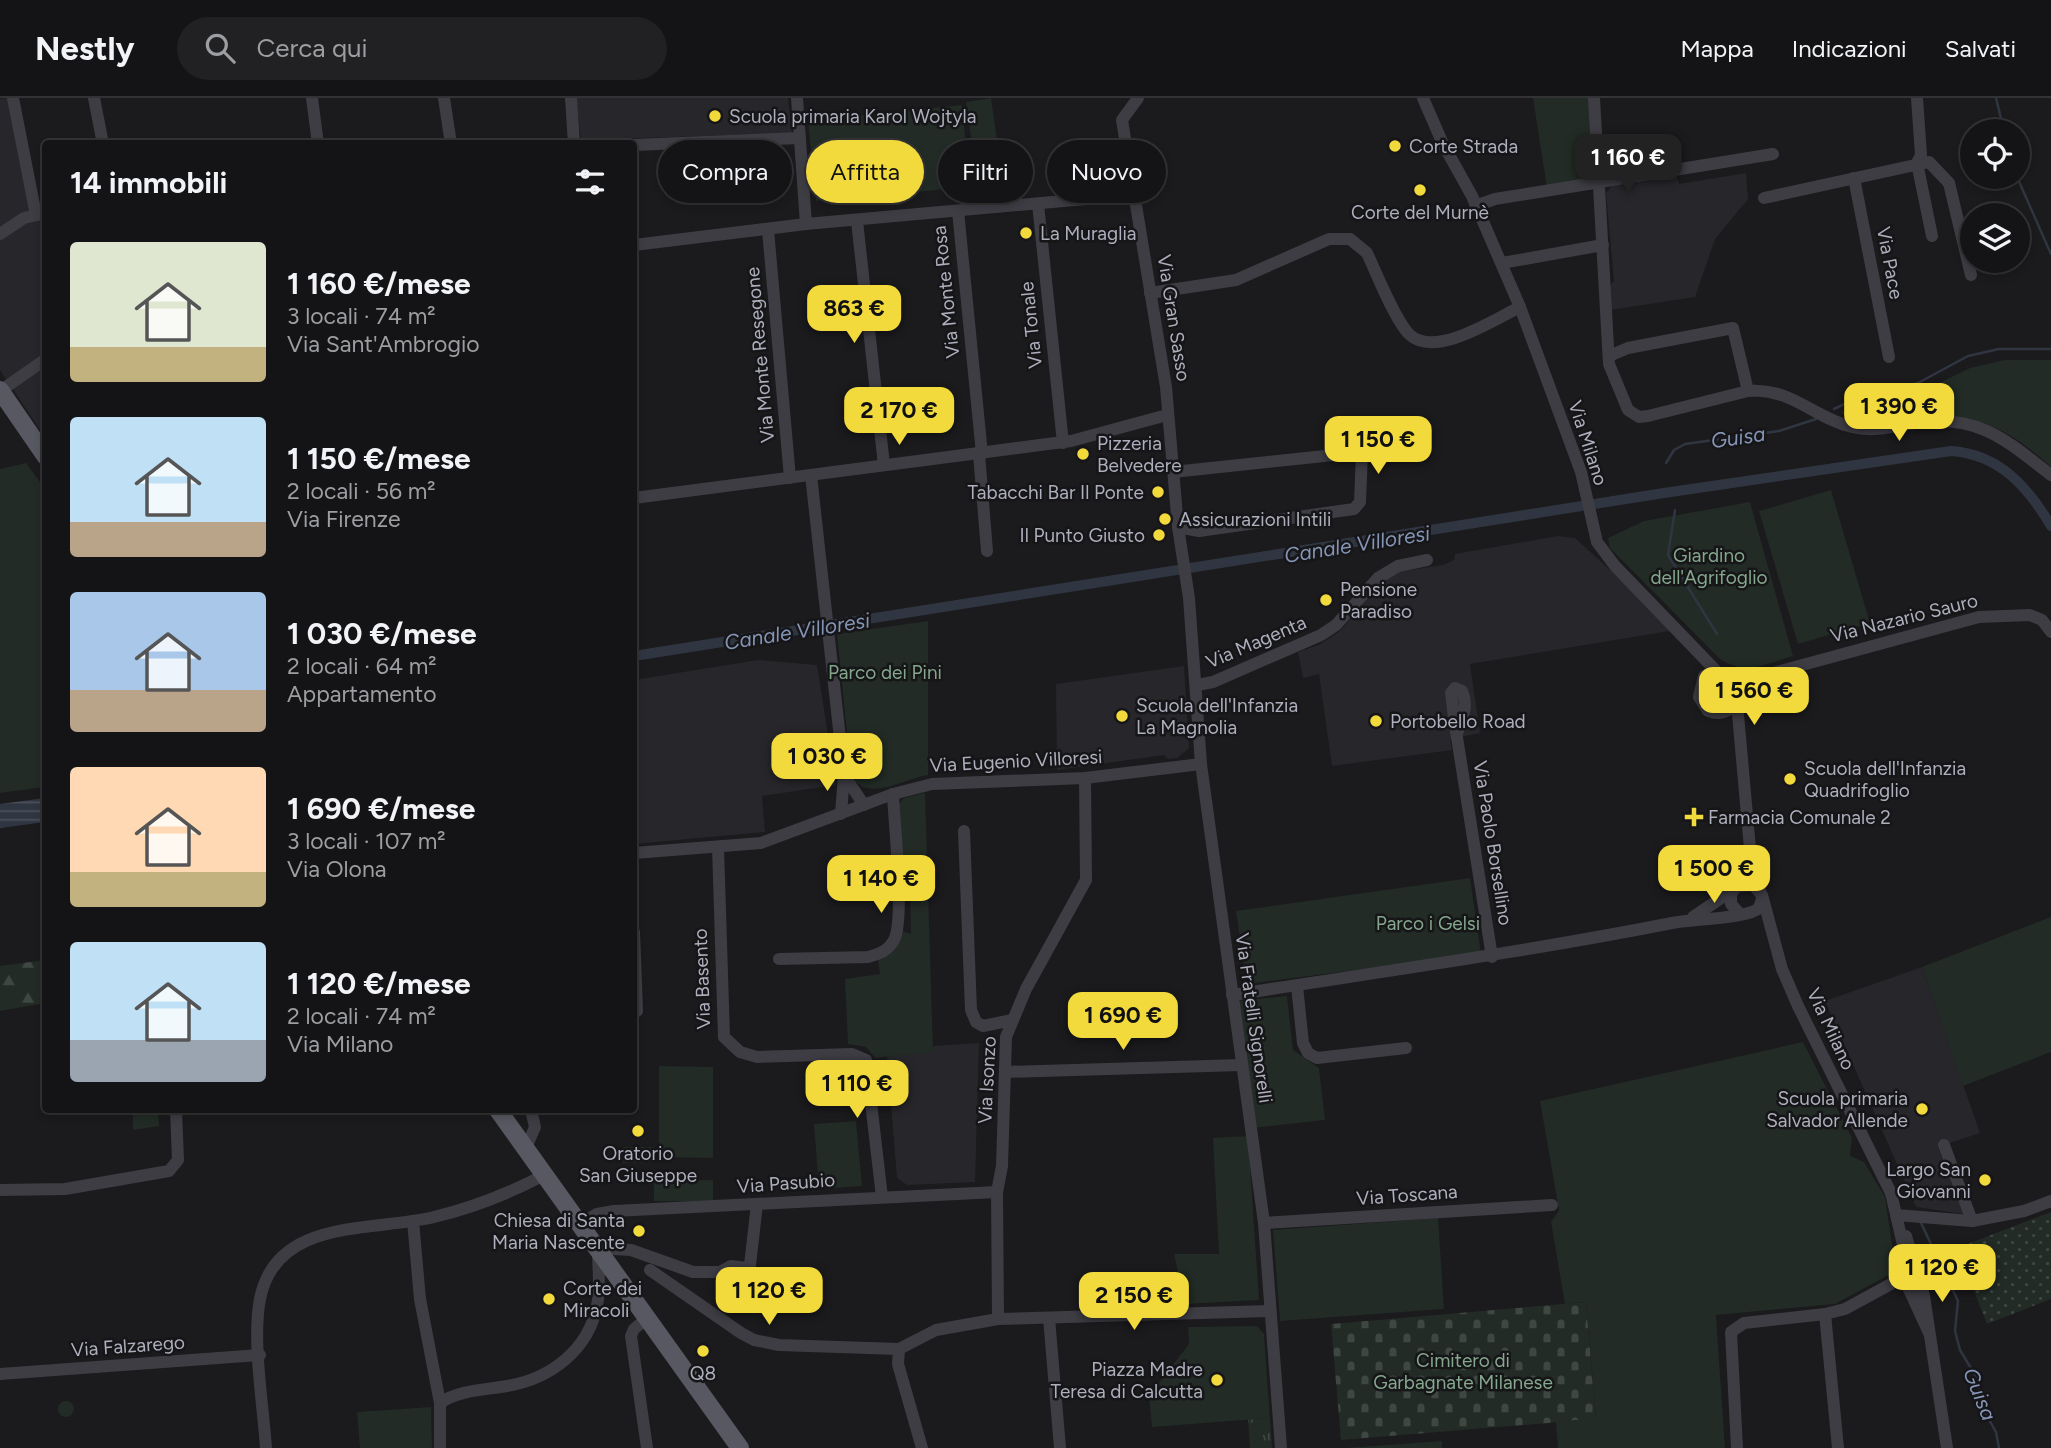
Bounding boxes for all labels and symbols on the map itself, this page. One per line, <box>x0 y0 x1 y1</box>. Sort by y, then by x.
place label: Scuola primaria Karol Wojtyla <box>729 105 976 128</box>
marker: Scuola primaria Karol Wojtyla <box>707 108 723 124</box>
pin: 1 160 € <box>1563 134 1693 194</box>
place label: Corte Strada <box>1409 135 1518 158</box>
marker: Corte Strada <box>1387 138 1403 154</box>
marker: Corte del Murnè <box>1412 182 1428 198</box>
place label: Corte del Murnè <box>1351 201 1489 224</box>
place label: La Muraglia <box>1040 222 1136 245</box>
street label: Via Monte Rosa <box>928 224 964 360</box>
marker: La Muraglia <box>1018 225 1034 241</box>
street label: Via Pace <box>1872 225 1908 301</box>
street label: Via Gran Sasso <box>1153 253 1195 383</box>
street label: Via Monte Resegone <box>741 266 779 444</box>
street label: Via Tonale <box>1015 280 1047 370</box>
pin: 863 € <box>805 286 903 345</box>
pin: 1 390 € <box>1834 384 1964 443</box>
pin: 2 170 € <box>834 388 964 447</box>
street label: Via Milano <box>1563 398 1613 488</box>
pin: 1 150 € <box>1313 416 1443 476</box>
water label: Guisa <box>1709 421 1767 453</box>
place label: Pizzeria Belvedere <box>1097 432 1182 477</box>
marker: Pizzeria Belvedere <box>1075 446 1091 462</box>
place label: Tabacchi Bar Il Ponte <box>968 481 1144 504</box>
marker: Tabacchi Bar Il Ponte <box>1150 484 1166 500</box>
place label: Assicurazioni Intili <box>1179 508 1331 531</box>
marker: Assicurazioni Intili <box>1157 511 1173 527</box>
water label: Canale Villoresi <box>1282 520 1432 568</box>
place label: Il Punto Giusto <box>1020 524 1145 547</box>
marker: Il Punto Giusto <box>1151 527 1167 543</box>
park label: Giardino dell'Agrifoglio <box>1650 544 1768 589</box>
place label: Pensione Paradiso <box>1340 578 1417 623</box>
street label: Via Nazario Sauro <box>1828 589 1980 647</box>
marker: Pensione Paradiso <box>1318 592 1334 608</box>
water label: Canale Villoresi <box>722 607 872 655</box>
street label: Via Magenta <box>1202 611 1310 673</box>
park label: Parco dei Pini <box>828 661 942 684</box>
pin: 1 560 € <box>1689 668 1819 727</box>
place label: Scuola dell'Infanzia La Magnolia <box>1136 694 1298 739</box>
marker: Scuola dell'Infanzia La Magnolia <box>1114 708 1130 724</box>
place label: Portobello Road <box>1390 710 1526 733</box>
marker: Portobello Road <box>1368 713 1384 729</box>
pin: 1 030 € <box>762 734 892 793</box>
street label: Via Eugenio Villoresi <box>929 745 1103 777</box>
place label: Scuola dell'Infanzia Quadrifoglio <box>1804 757 1966 802</box>
street label: Via Paolo Borsellino <box>1469 759 1517 927</box>
marker: Scuola dell'Infanzia Quadrifoglio <box>1782 771 1798 787</box>
place label: Farmacia Comunale 2 <box>1708 806 1891 829</box>
marker: Farmacia Comunale 2 <box>1686 809 1702 825</box>
pin: 1 500 € <box>1649 846 1779 905</box>
pin: 1 140 € <box>816 856 946 915</box>
park label: Parco i Gelsi <box>1376 912 1480 935</box>
street label: Via Basento <box>689 928 715 1030</box>
street label: Via Fratelli Signorelli <box>1231 931 1277 1105</box>
street label: Via Milano <box>1802 984 1860 1074</box>
pin: 1 690 € <box>1058 992 1188 1052</box>
street label: Via Isonzo <box>973 1035 1001 1125</box>
pin: 1 110 € <box>792 1060 922 1120</box>
place label: Scuola primaria Salvador Allende <box>1766 1087 1908 1132</box>
marker: Scuola primaria Salvador Allende <box>1914 1101 1930 1117</box>
marker: Oratorio San Giuseppe <box>630 1123 646 1139</box>
place label: Oratorio San Giuseppe <box>579 1142 697 1187</box>
place label: Largo San Giovanni <box>1886 1158 1971 1203</box>
street label: Via Pasubio <box>736 1168 836 1198</box>
marker: Largo San Giovanni <box>1977 1172 1993 1188</box>
street label: Via Toscana <box>1356 1180 1458 1210</box>
place label: Chiesa di Santa Maria Nascente <box>492 1209 625 1254</box>
marker: Chiesa di Santa Maria Nascente <box>631 1223 647 1239</box>
pin: 1 120 € <box>1877 1244 2007 1304</box>
pin: 1 120 € <box>704 1268 834 1327</box>
pin: 2 150 € <box>1069 1272 1199 1332</box>
place label: Corte dei Miracoli <box>563 1277 642 1322</box>
marker: Corte dei Miracoli <box>541 1291 557 1307</box>
street label: Via Falzarego <box>70 1331 186 1361</box>
marker: Q8 <box>695 1343 711 1359</box>
park label: Cimitero di Garbagnate Milanese <box>1373 1349 1553 1394</box>
place label: Piazza Madre Teresa di Calcutta <box>1051 1358 1203 1403</box>
place label: Q8 <box>690 1362 716 1385</box>
water label: Guisa <box>1958 1364 2002 1424</box>
marker: Piazza Madre Teresa di Calcutta <box>1209 1372 1225 1388</box>

